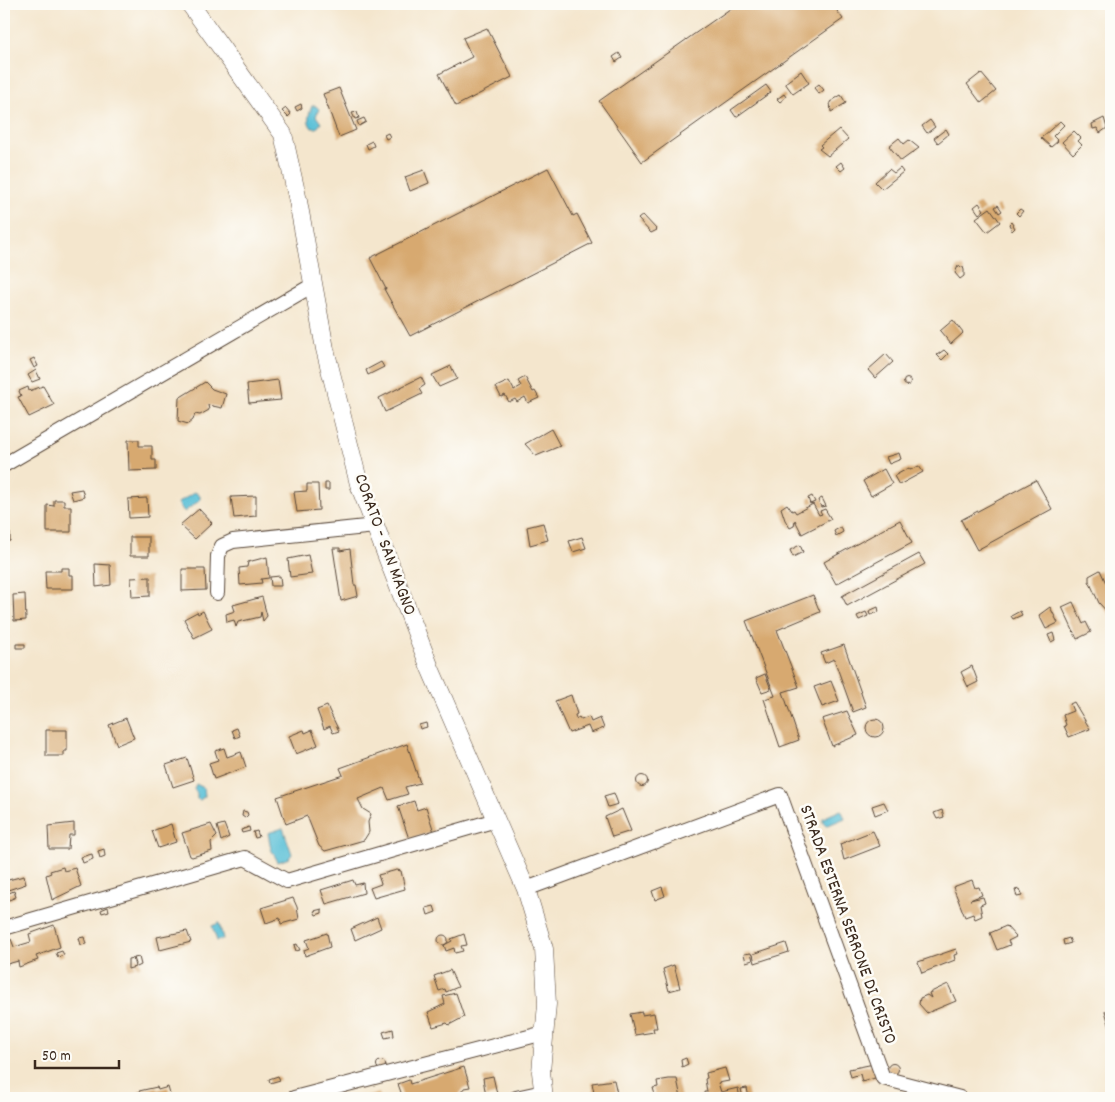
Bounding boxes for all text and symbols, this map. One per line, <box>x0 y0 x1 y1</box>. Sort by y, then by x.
street label: CORATO - SAN MAGNO <box>347 471 421 619</box>
street label: STRADA ESTERNA SERRONE DI CRISTO <box>792 802 902 1048</box>
scale bar <box>35 1037 119 1069</box>
text: 50 m <box>42 1046 71 1068</box>

